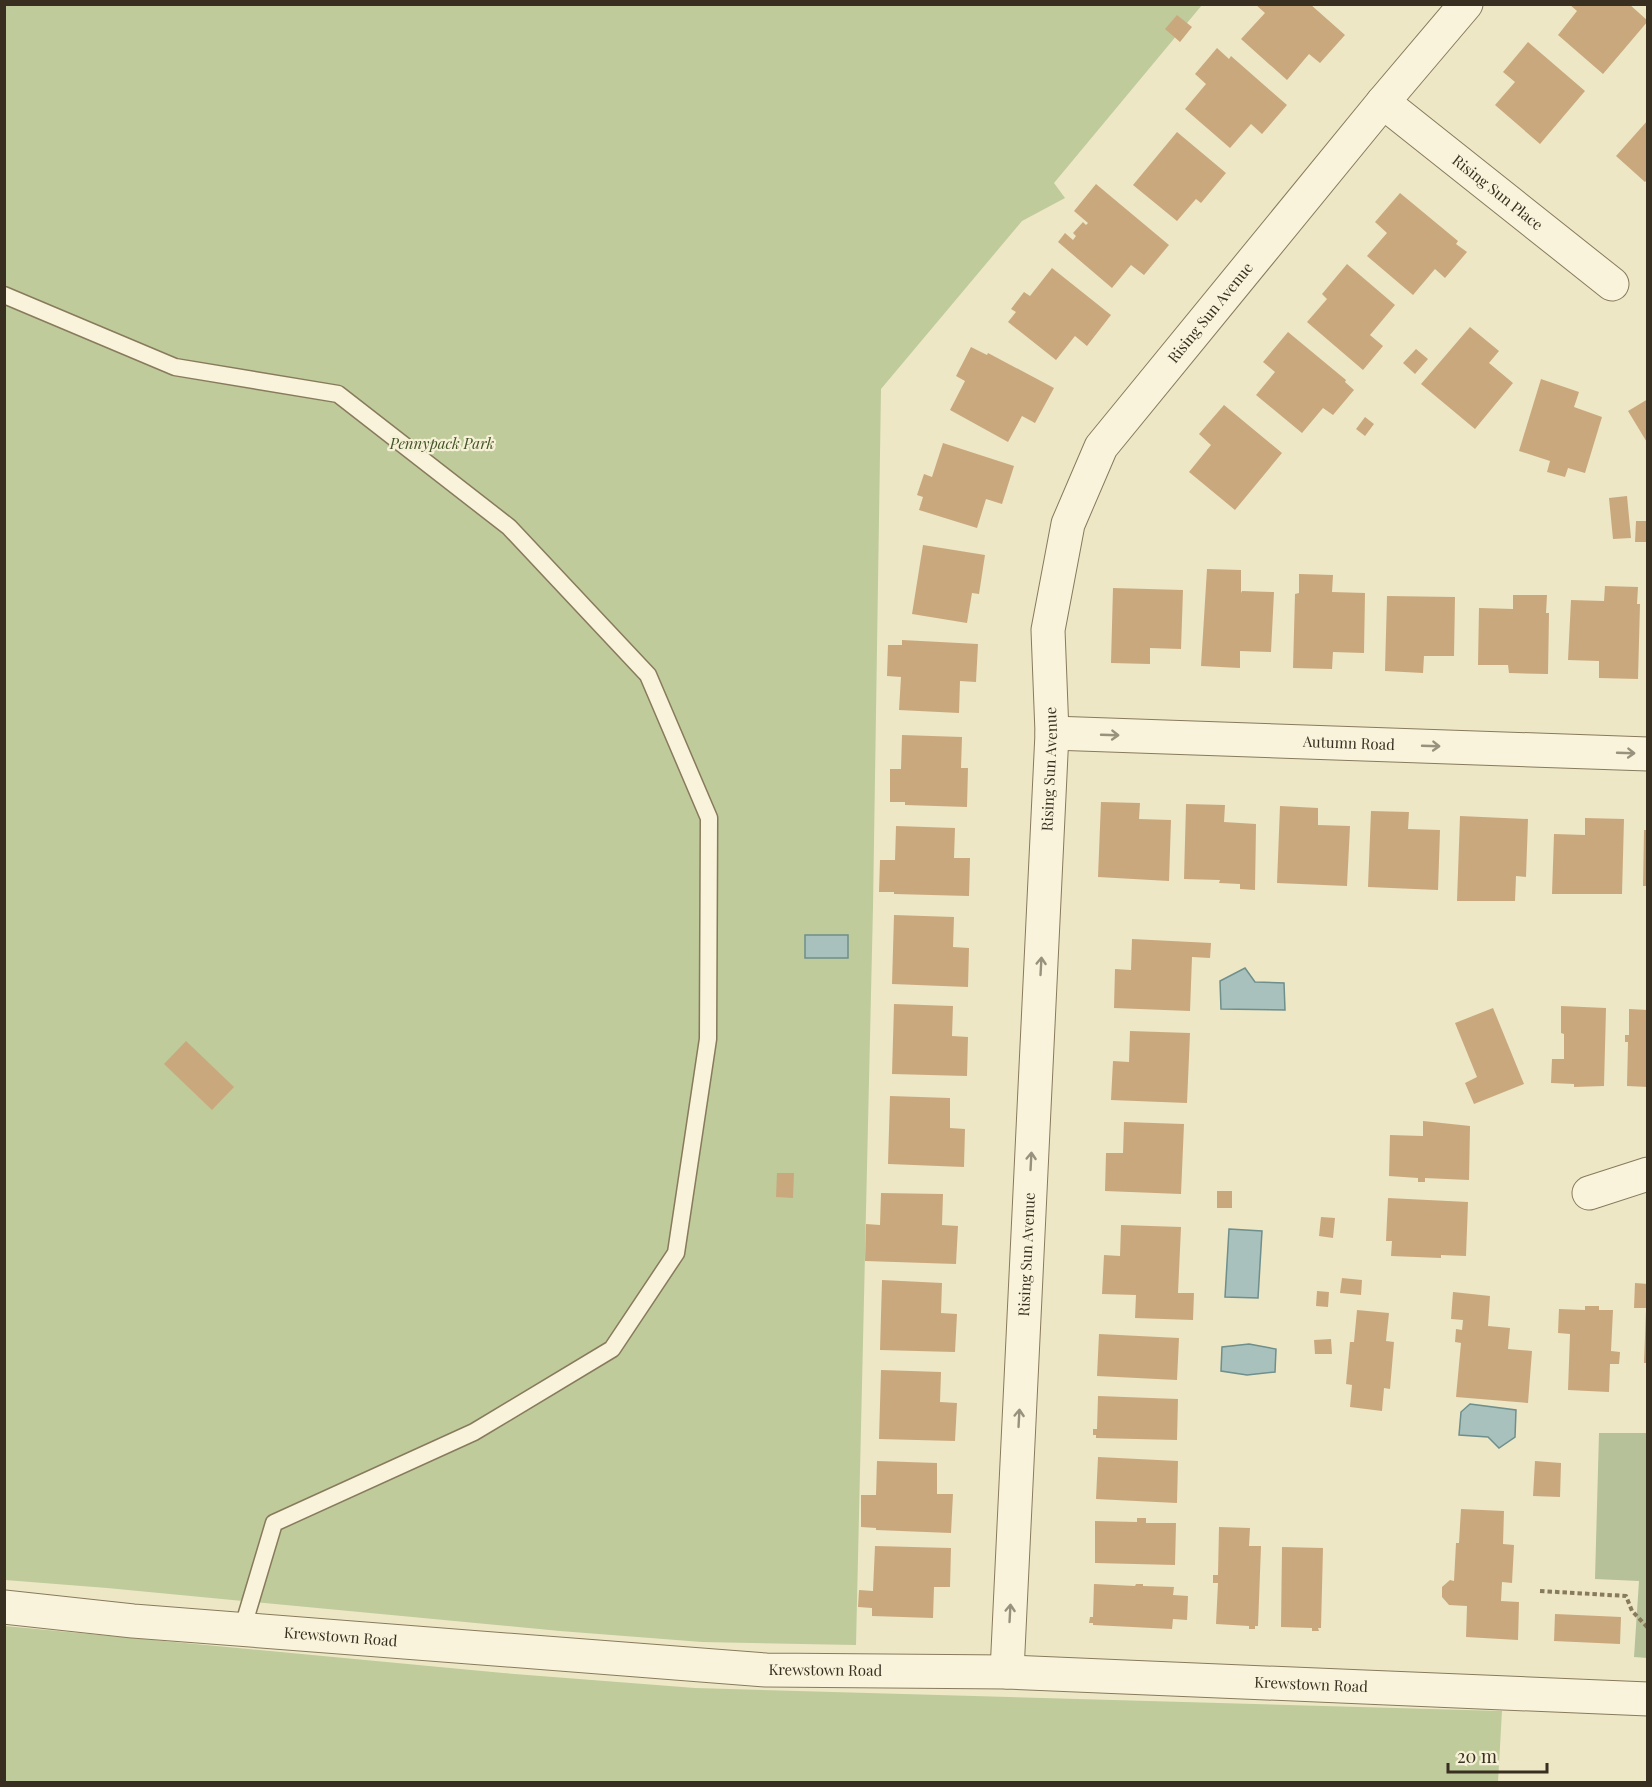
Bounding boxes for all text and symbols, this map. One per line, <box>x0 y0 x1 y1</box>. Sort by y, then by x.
street label: Rising Sun Place <box>1448 150 1547 234</box>
street label: Rising Sun Avenue <box>1163 258 1257 367</box>
park label: Pennypack Park <box>389 433 495 453</box>
street label: Rising Sun Avenue <box>1036 707 1061 832</box>
one-way arrow <box>1099 729 1119 740</box>
street label: Autumn Road <box>1302 731 1395 754</box>
one-way arrow <box>1420 741 1440 752</box>
one-way arrow <box>1615 748 1635 759</box>
one-way arrow <box>1035 956 1046 976</box>
one-way arrow <box>1026 1151 1037 1171</box>
street label: Rising Sun Avenue <box>1013 1192 1039 1317</box>
one-way arrow <box>1014 1409 1025 1429</box>
one-way arrow <box>1005 1604 1016 1624</box>
street label: Krewstown Road <box>283 1622 398 1650</box>
street label: Krewstown Road <box>768 1659 883 1680</box>
street label: Krewstown Road <box>1254 1671 1369 1696</box>
scale bar <box>1448 1736 1547 1774</box>
text: 20 m <box>1457 1744 1497 1768</box>

